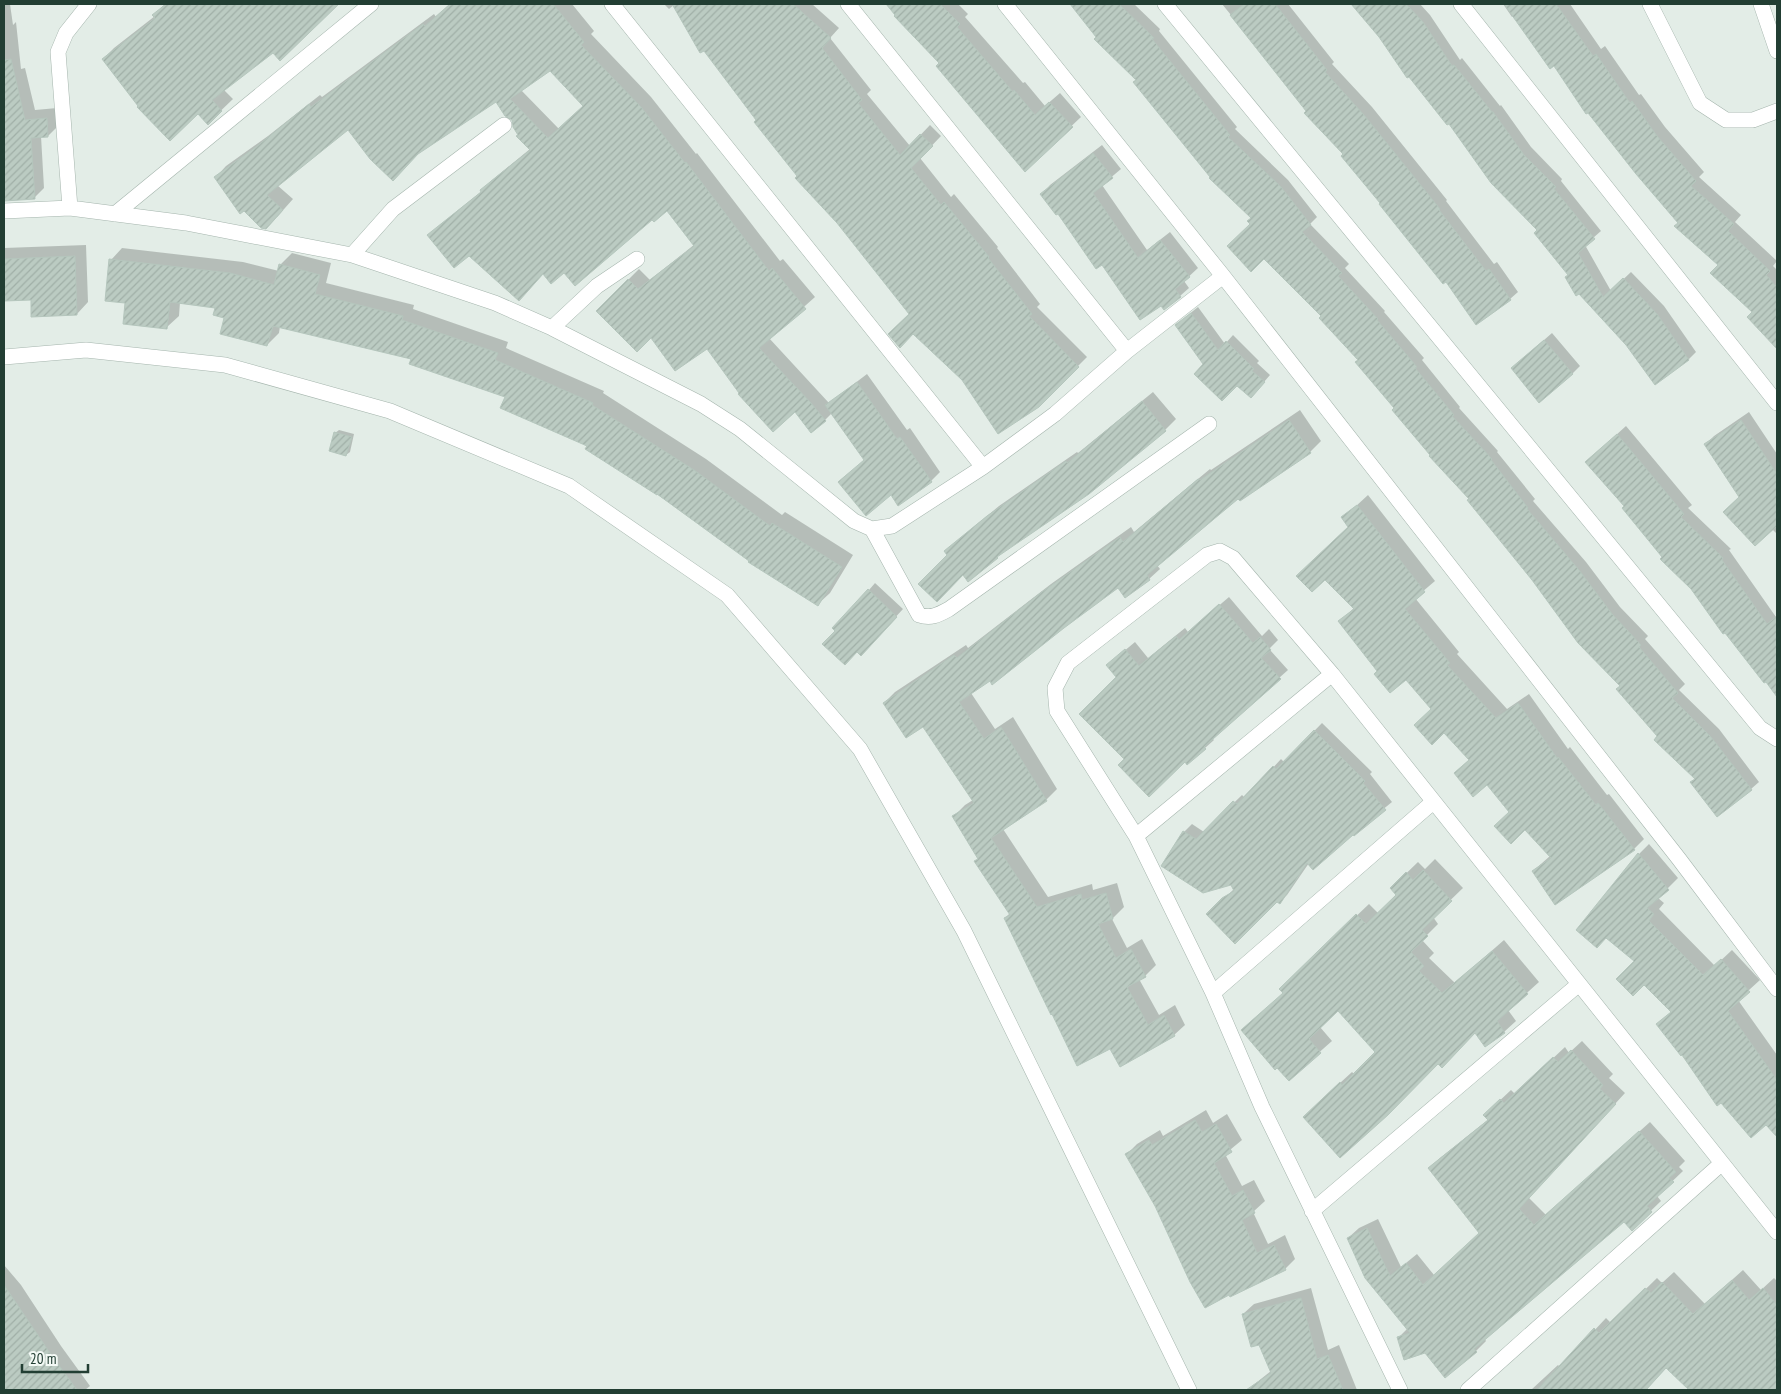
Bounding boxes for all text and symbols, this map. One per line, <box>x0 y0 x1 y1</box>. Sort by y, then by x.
scale bar <box>22 1342 89 1374</box>
text: 20 m <box>30 1349 56 1368</box>

